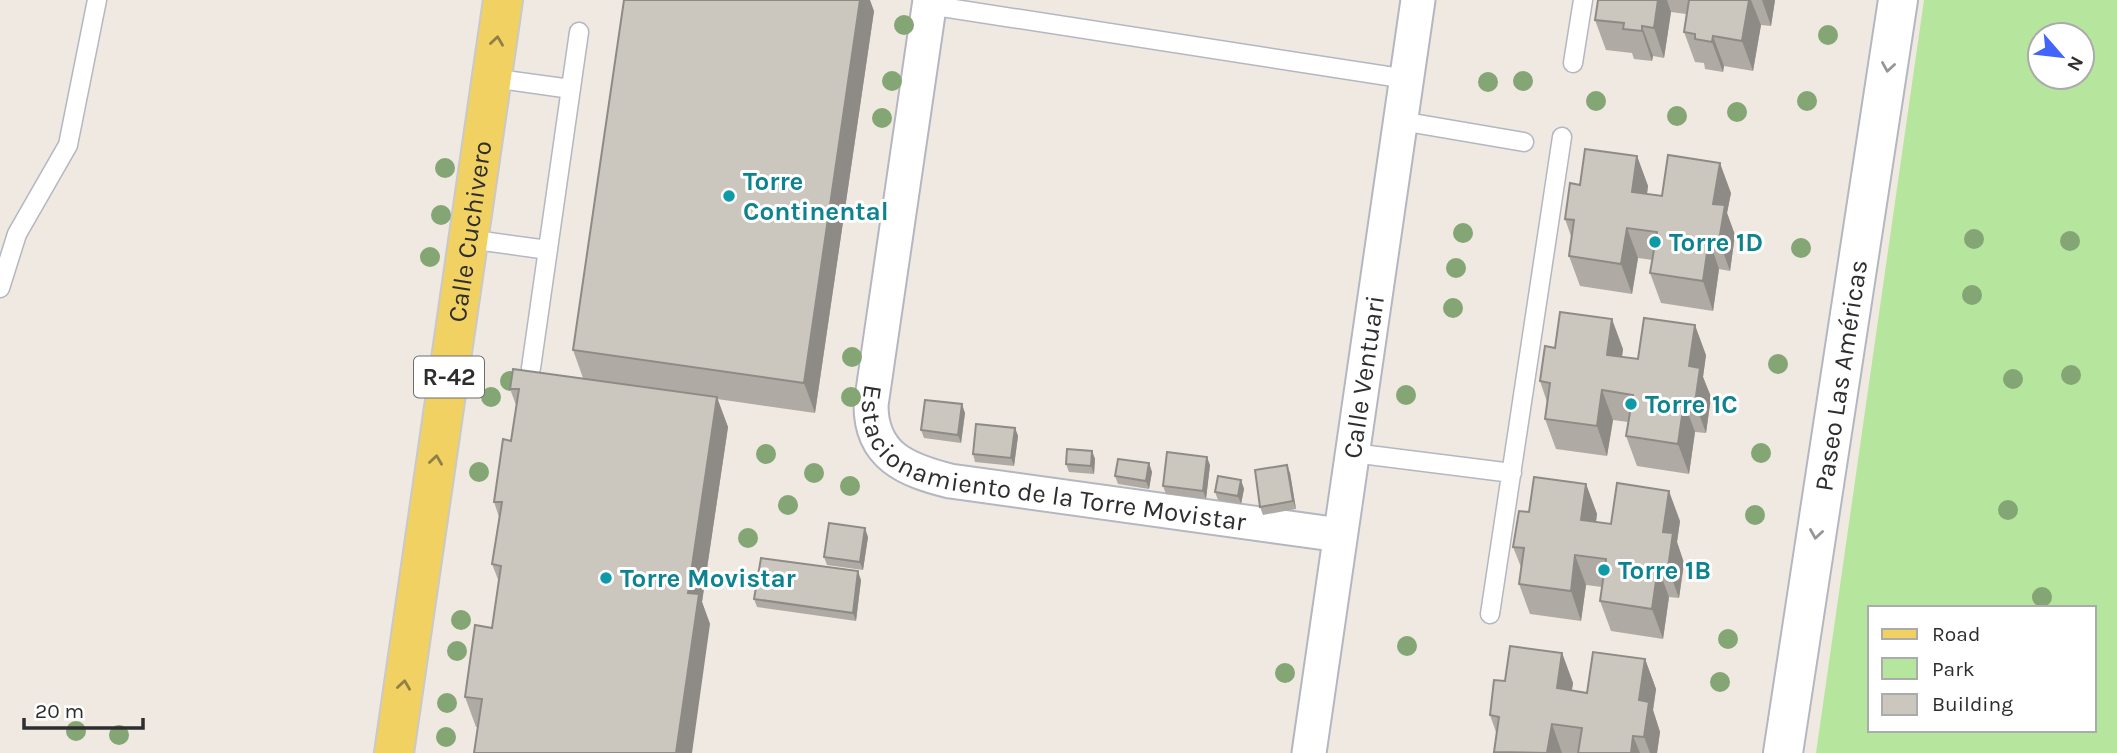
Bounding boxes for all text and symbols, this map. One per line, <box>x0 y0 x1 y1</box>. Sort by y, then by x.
north arrow <box>2026 21 2096 91</box>
one-way arrow <box>490 35 505 47</box>
text: N <box>2062 52 2088 75</box>
one-way arrow <box>1881 62 1896 73</box>
street label: Calle Cuchivero <box>442 139 498 324</box>
place label: Torre Continental <box>743 166 889 227</box>
marker: Torre Continental <box>721 188 737 204</box>
place label: Torre 1D <box>1669 227 1763 258</box>
marker: Torre 1D <box>1647 234 1663 250</box>
street label: Paseo Las Américas <box>1808 258 1874 493</box>
street label: Calle Ventuari <box>1337 293 1391 460</box>
road number: R-42 <box>414 356 484 398</box>
street label: Estacionamiento de la Torre Movistar <box>855 383 1249 538</box>
place label: Torre 1C <box>1645 389 1738 420</box>
marker: Torre 1C <box>1623 396 1639 412</box>
one-way arrow <box>429 454 444 466</box>
one-way arrow <box>1809 529 1824 540</box>
place label: Torre 1B <box>1618 555 1711 586</box>
marker: Torre 1B <box>1596 562 1612 578</box>
place label: Torre Movistar <box>620 563 797 594</box>
marker: Torre Movistar <box>598 570 614 586</box>
legend <box>1868 606 2096 732</box>
text: Road <box>1932 622 1980 646</box>
text: Park <box>1932 657 1975 681</box>
one-way arrow <box>396 680 411 691</box>
scale bar <box>24 686 144 730</box>
text: Building <box>1932 692 2013 716</box>
text: 20 m <box>35 699 84 723</box>

